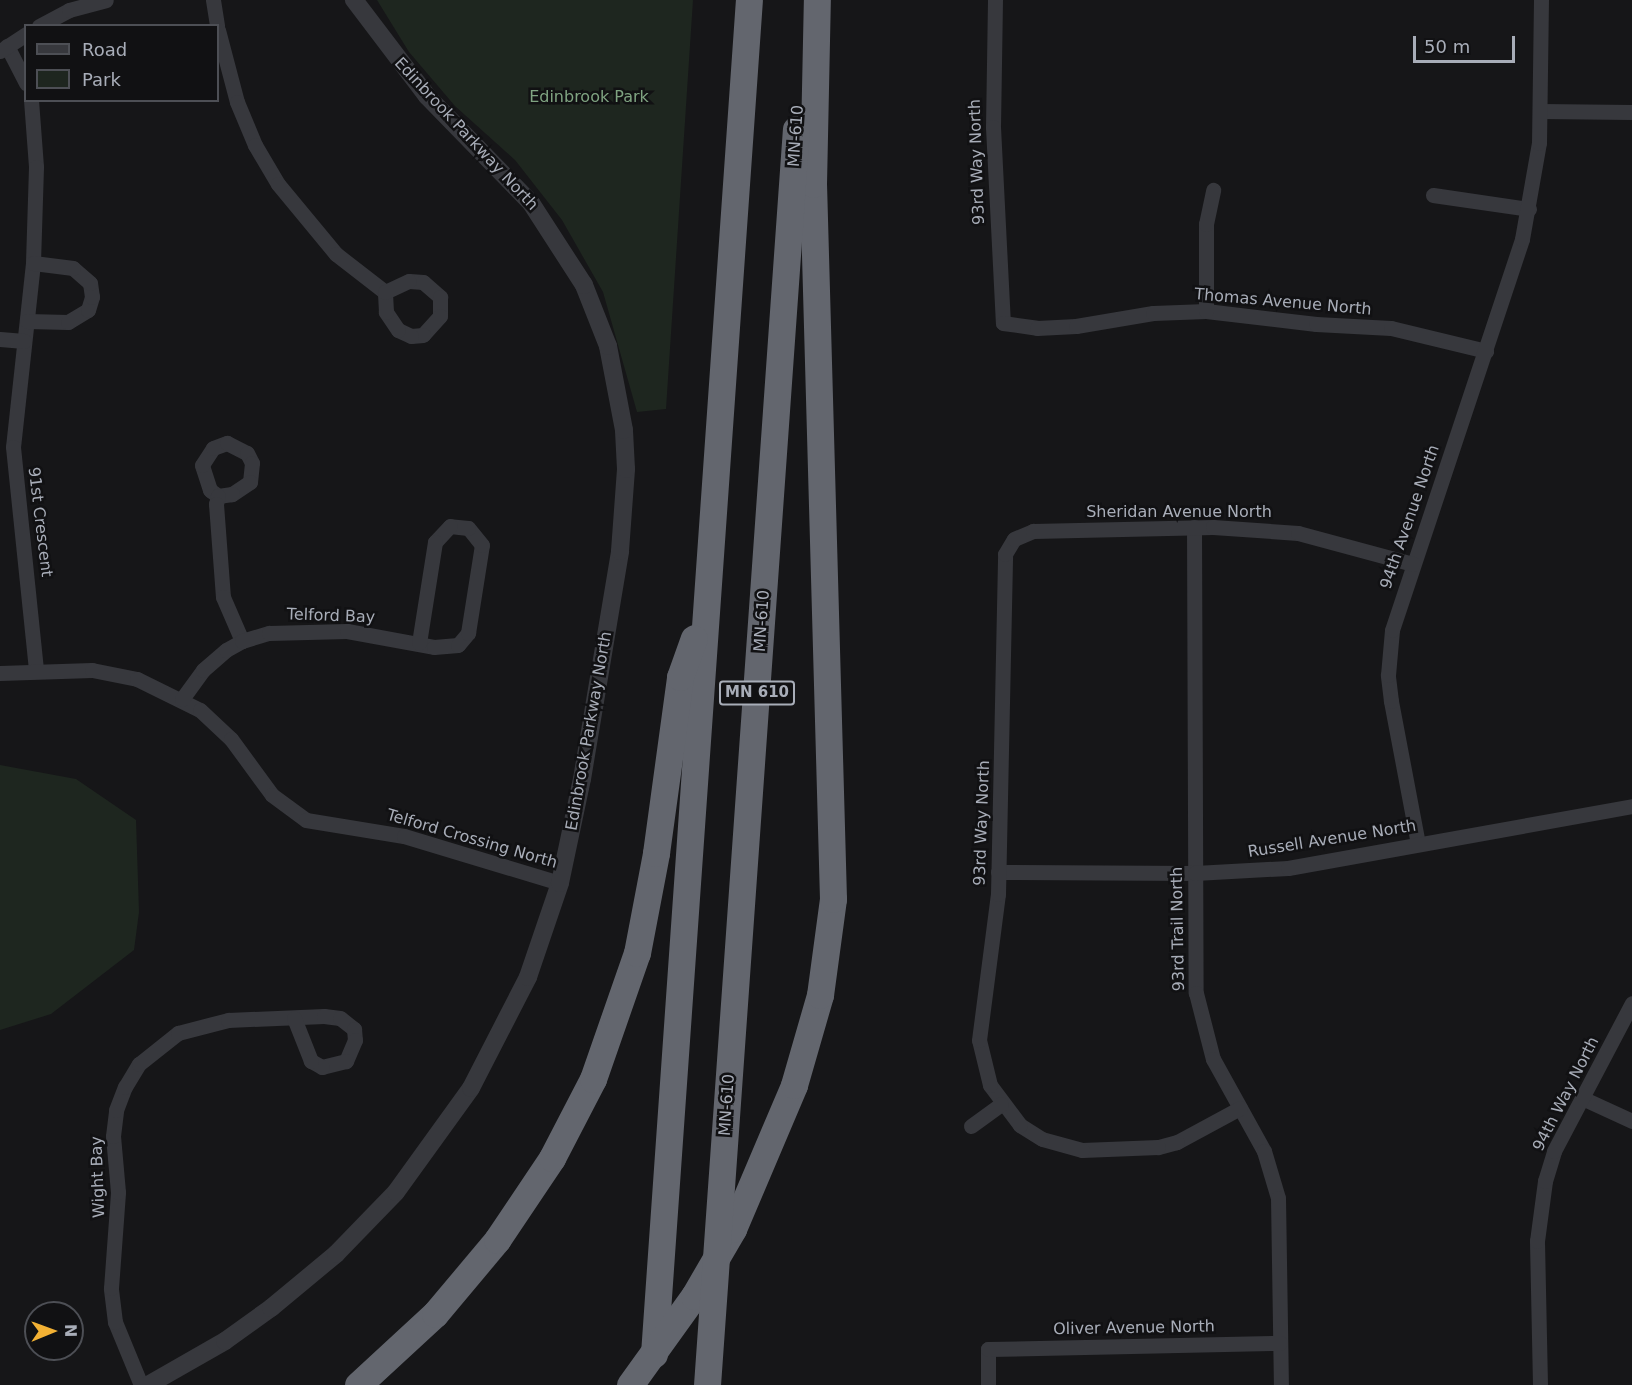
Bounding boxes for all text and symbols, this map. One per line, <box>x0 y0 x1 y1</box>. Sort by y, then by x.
legend <box>24 24 219 102</box>
scale bar <box>1416 24 1518 62</box>
text: 50 m <box>1424 36 1470 57</box>
text: Road <box>82 39 127 60</box>
street label: Edinbrook Parkway North <box>390 54 542 214</box>
text: Park <box>82 69 121 90</box>
park label: Edinbrook Park <box>529 87 649 107</box>
street label: 93rd Way North <box>965 99 989 225</box>
street label: MN-610 <box>784 104 808 168</box>
street label: Thomas Avenue North <box>1194 285 1372 319</box>
street label: 94th Avenue North <box>1376 442 1444 592</box>
street label: 91st Crescent <box>24 466 56 578</box>
street label: Sheridan Avenue North <box>1086 502 1272 522</box>
street label: MN-610 <box>750 589 774 653</box>
street label: Telford Bay <box>286 605 376 627</box>
street label: Edinbrook Parkway North <box>562 630 616 832</box>
road number: MN 610 <box>718 681 796 705</box>
street label: 93rd Way North <box>970 760 994 886</box>
street label: Telford Crossing North <box>384 805 560 873</box>
street label: Russell Avenue North <box>1246 816 1418 862</box>
street label: 93rd Trail North <box>1167 867 1189 991</box>
street label: 94th Way North <box>1529 1034 1603 1154</box>
street label: MN-610 <box>715 1073 739 1137</box>
street label: Wight Bay <box>87 1136 109 1218</box>
north arrow <box>24 1301 84 1361</box>
street label: Oliver Avenue North <box>1053 1317 1215 1339</box>
text: N <box>61 1324 80 1338</box>

